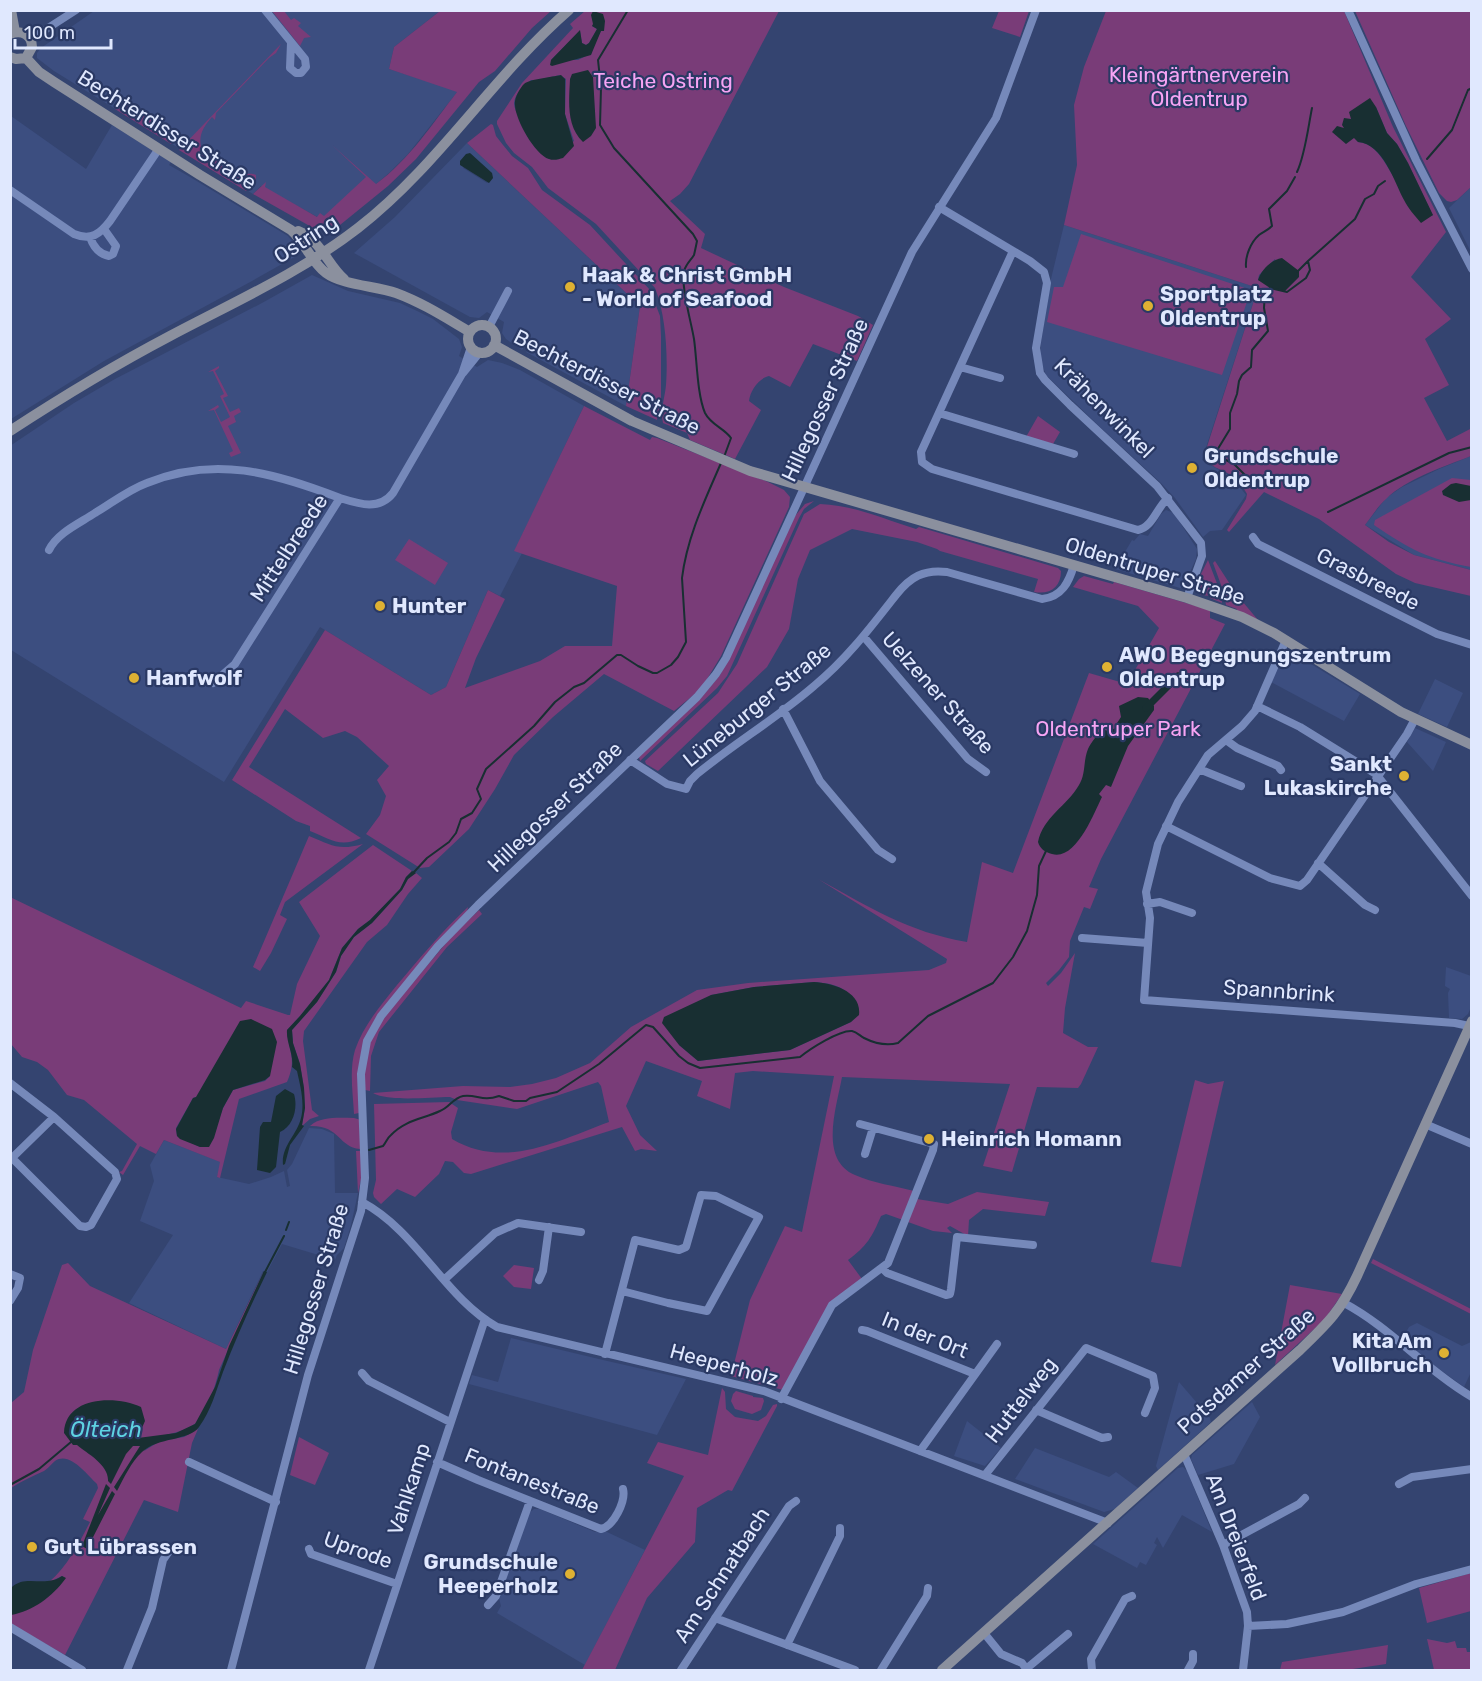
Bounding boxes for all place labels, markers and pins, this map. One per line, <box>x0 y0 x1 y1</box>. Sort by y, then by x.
place label: Haak & Christ GmbH - World of Seafood <box>582 262 792 311</box>
marker: Haak & Christ GmbH - World of Seafood <box>563 280 577 294</box>
place label: Sportplatz Oldentrup <box>1160 281 1272 330</box>
marker: Sportplatz Oldentrup <box>1141 299 1155 313</box>
place label: Grundschule Oldentrup <box>1204 443 1338 492</box>
marker: Grundschule Oldentrup <box>1185 461 1199 475</box>
place label: Hunter <box>392 593 467 618</box>
marker: Hunter <box>373 599 387 613</box>
place label: AWO Begegnungszentrum Oldentrup <box>1119 642 1391 691</box>
marker: AWO Begegnungszentrum Oldentrup <box>1100 660 1114 674</box>
place label: Hanfwolf <box>146 665 243 690</box>
marker: Hanfwolf <box>127 671 141 685</box>
place label: Sankt Lukaskirche <box>1264 751 1392 800</box>
marker: Sankt Lukaskirche <box>1397 769 1411 783</box>
place label: Heinrich Homann <box>941 1126 1122 1151</box>
marker: Heinrich Homann <box>922 1132 936 1146</box>
place label: Kita Am Vollbruch <box>1331 1328 1432 1377</box>
marker: Kita Am Vollbruch <box>1437 1346 1451 1360</box>
place label: Gut Lübrassen <box>44 1534 197 1559</box>
marker: Gut Lübrassen <box>25 1540 39 1554</box>
place label: Grundschule Heeperholz <box>424 1549 558 1598</box>
marker: Grundschule Heeperholz <box>563 1567 577 1581</box>

